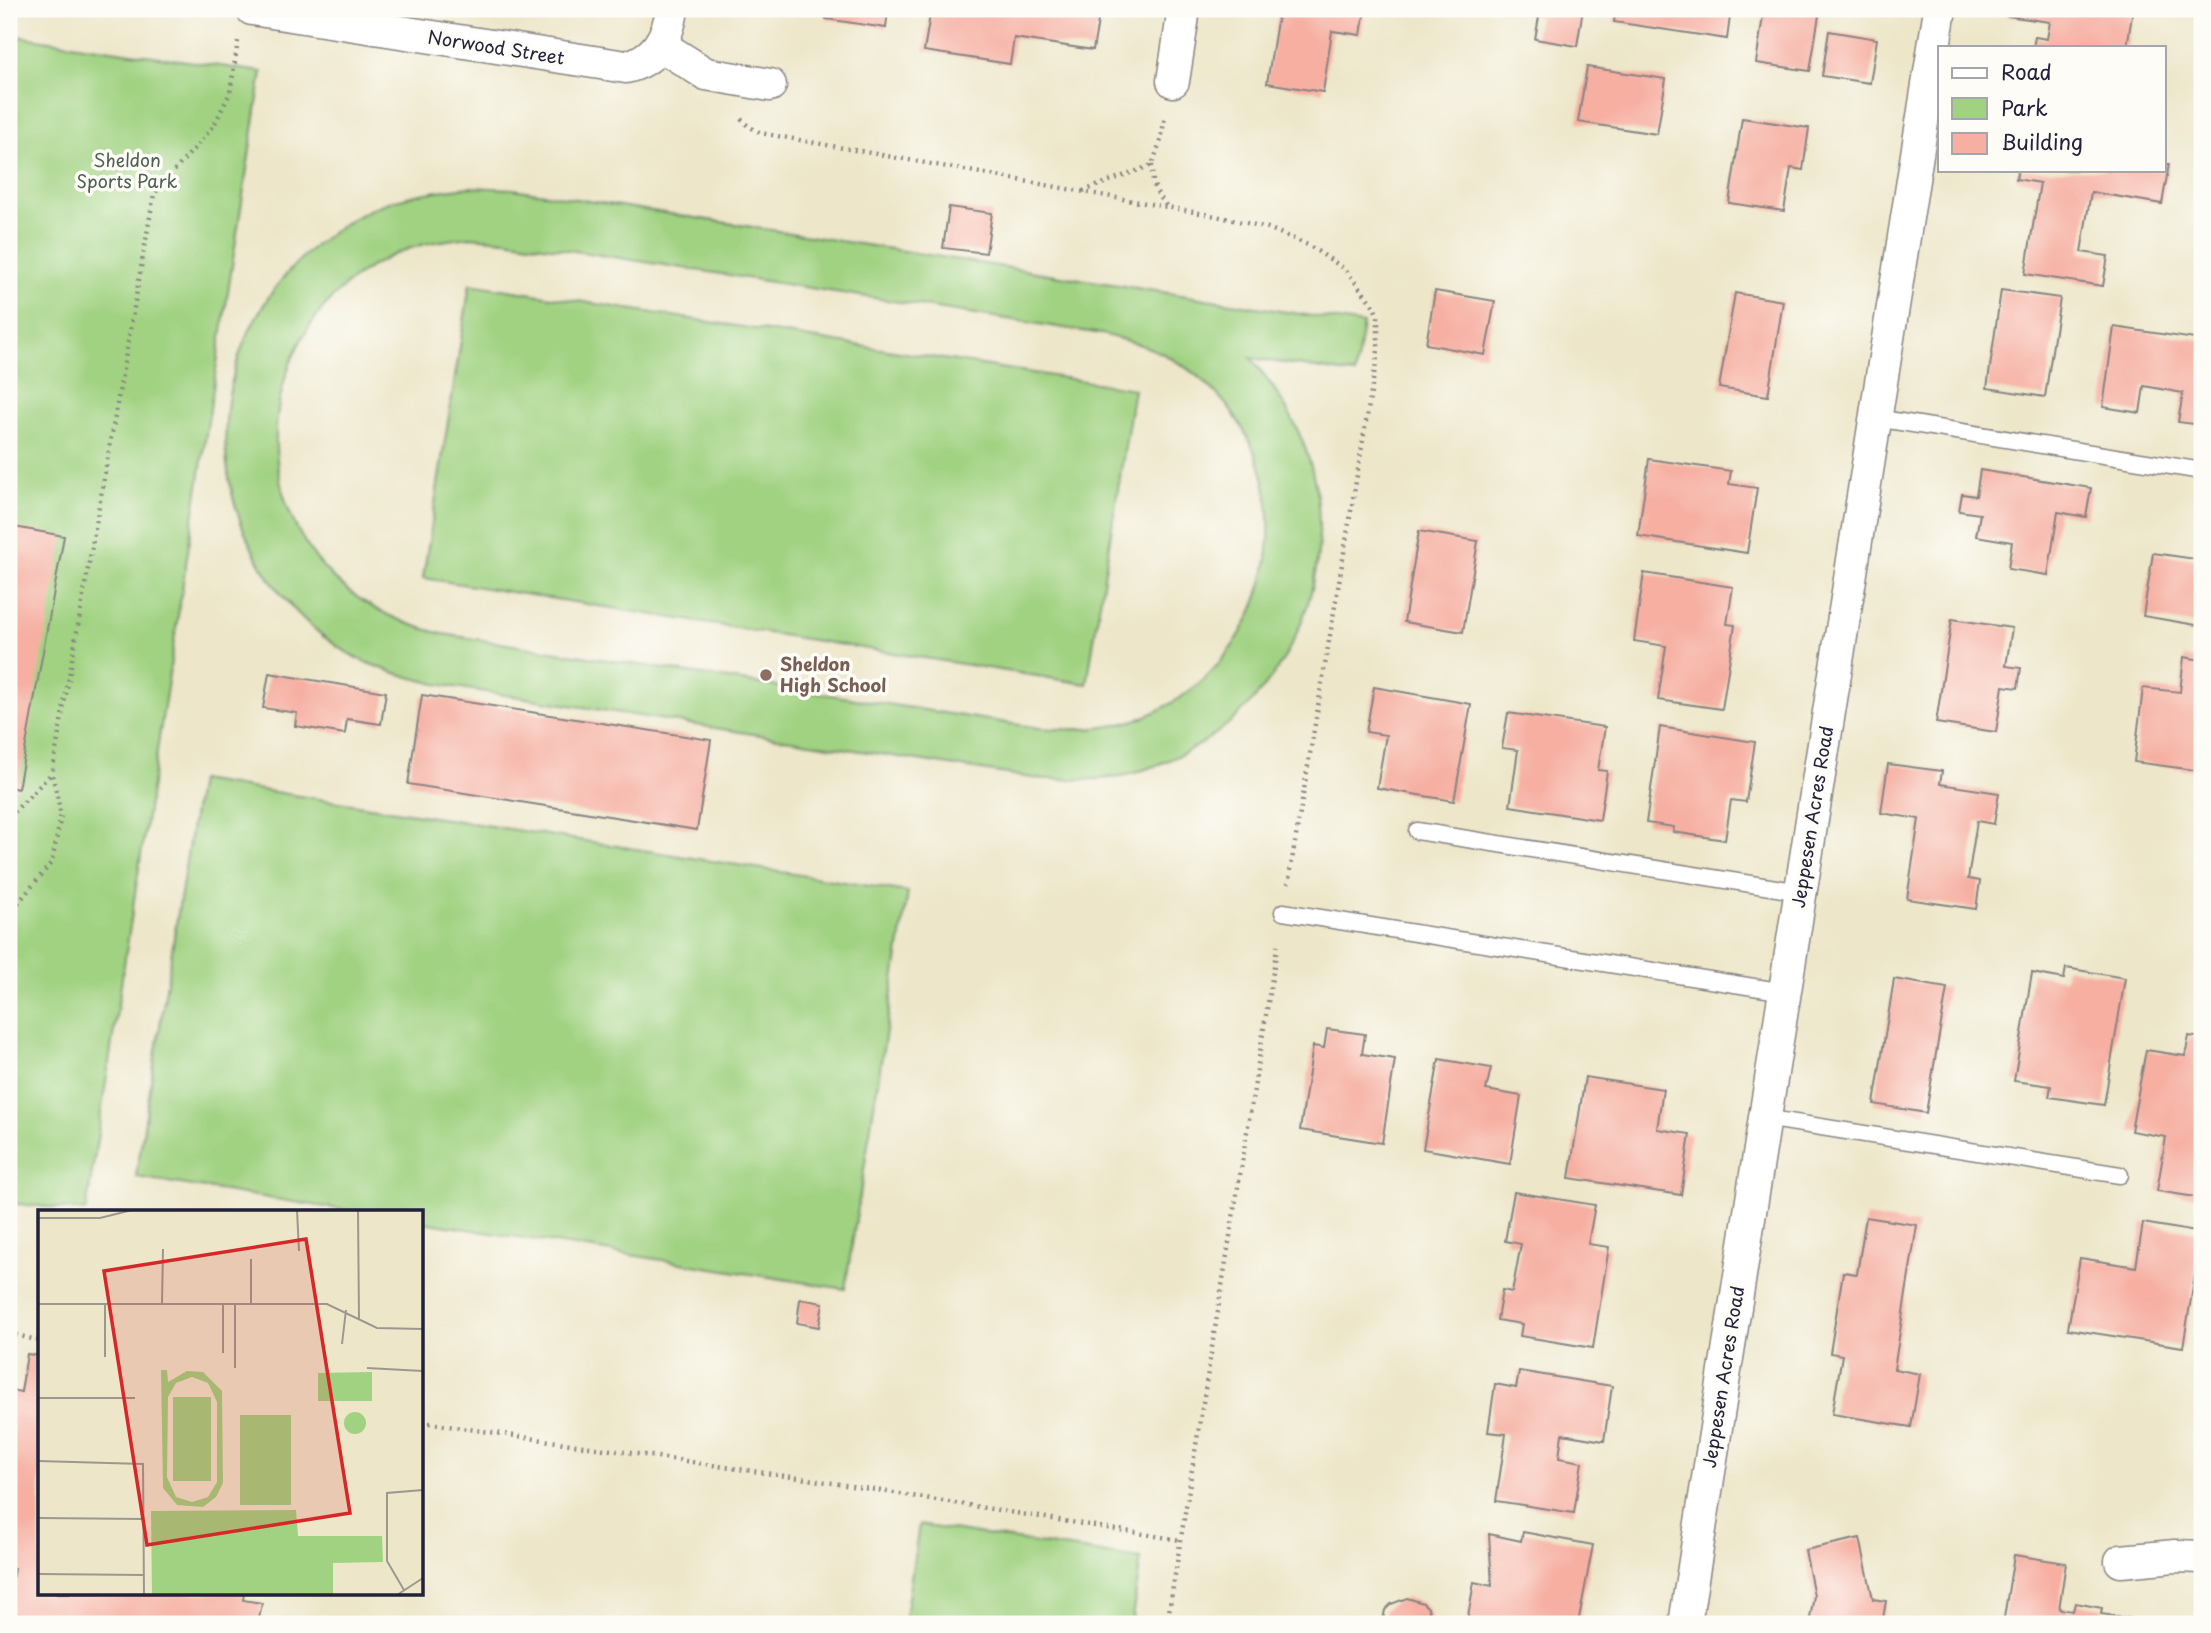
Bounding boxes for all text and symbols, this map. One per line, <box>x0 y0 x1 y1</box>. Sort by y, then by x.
street label: Norwood Street <box>426 22 566 71</box>
legend <box>1938 46 2166 172</box>
text: Road <box>2001 55 2052 87</box>
text: Park <box>2001 91 2048 123</box>
text: Building <box>2001 125 2083 157</box>
park label: Sheldon Sports Park <box>76 146 178 194</box>
place label: Sheldon High School <box>780 650 886 698</box>
marker: Sheldon High School <box>758 667 774 683</box>
street label: Jeppesen Acres Road <box>1784 724 1839 910</box>
inset map <box>38 1210 424 1594</box>
street label: Jeppesen Acres Road <box>1695 1284 1750 1470</box>

